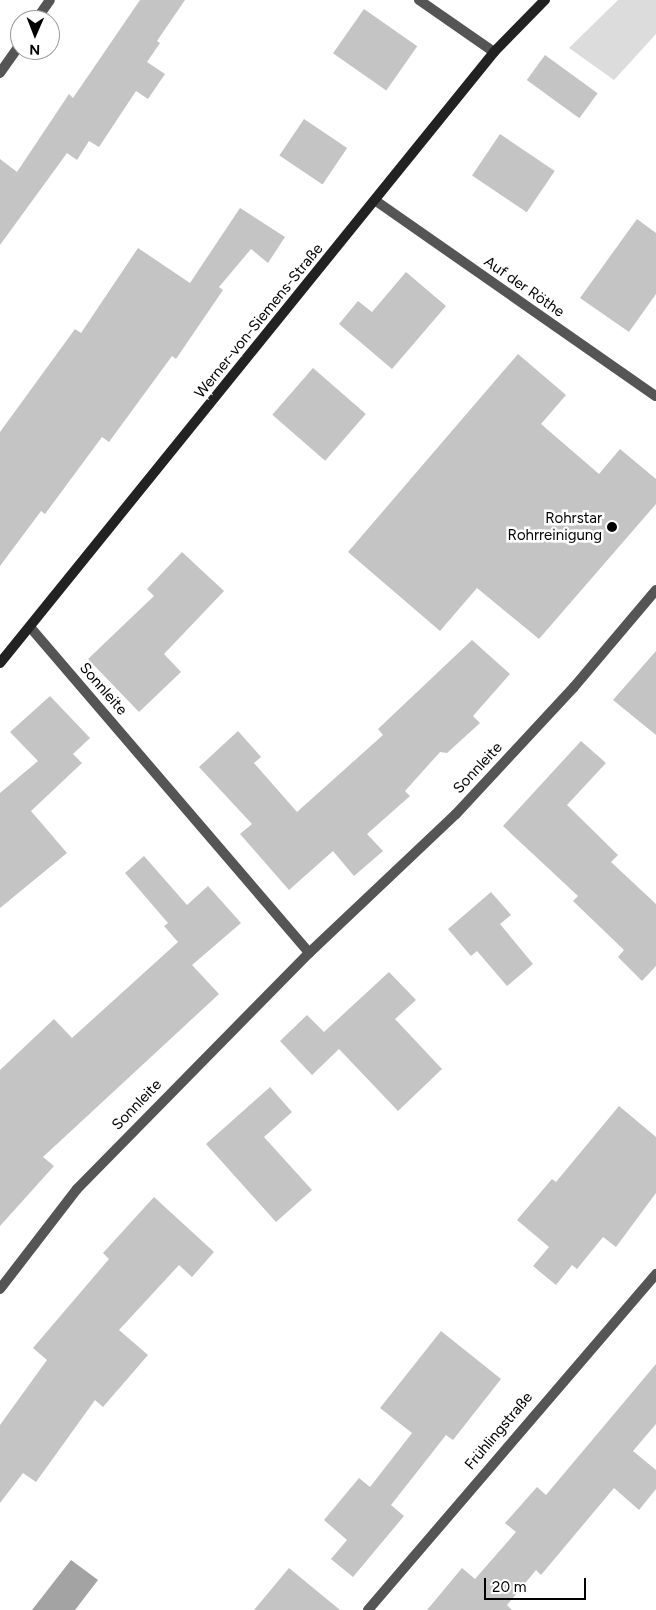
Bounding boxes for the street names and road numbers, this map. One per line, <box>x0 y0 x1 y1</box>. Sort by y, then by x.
street label: Werner-von-Siemens-Straße <box>191 240 327 402</box>
street label: Auf der Röthe <box>480 253 568 321</box>
street label: Sonnleite <box>75 659 131 719</box>
street label: Sonnleite <box>450 739 506 797</box>
street label: Sonnleite <box>108 1076 166 1134</box>
street label: Frühlingstraße <box>461 1389 537 1473</box>

